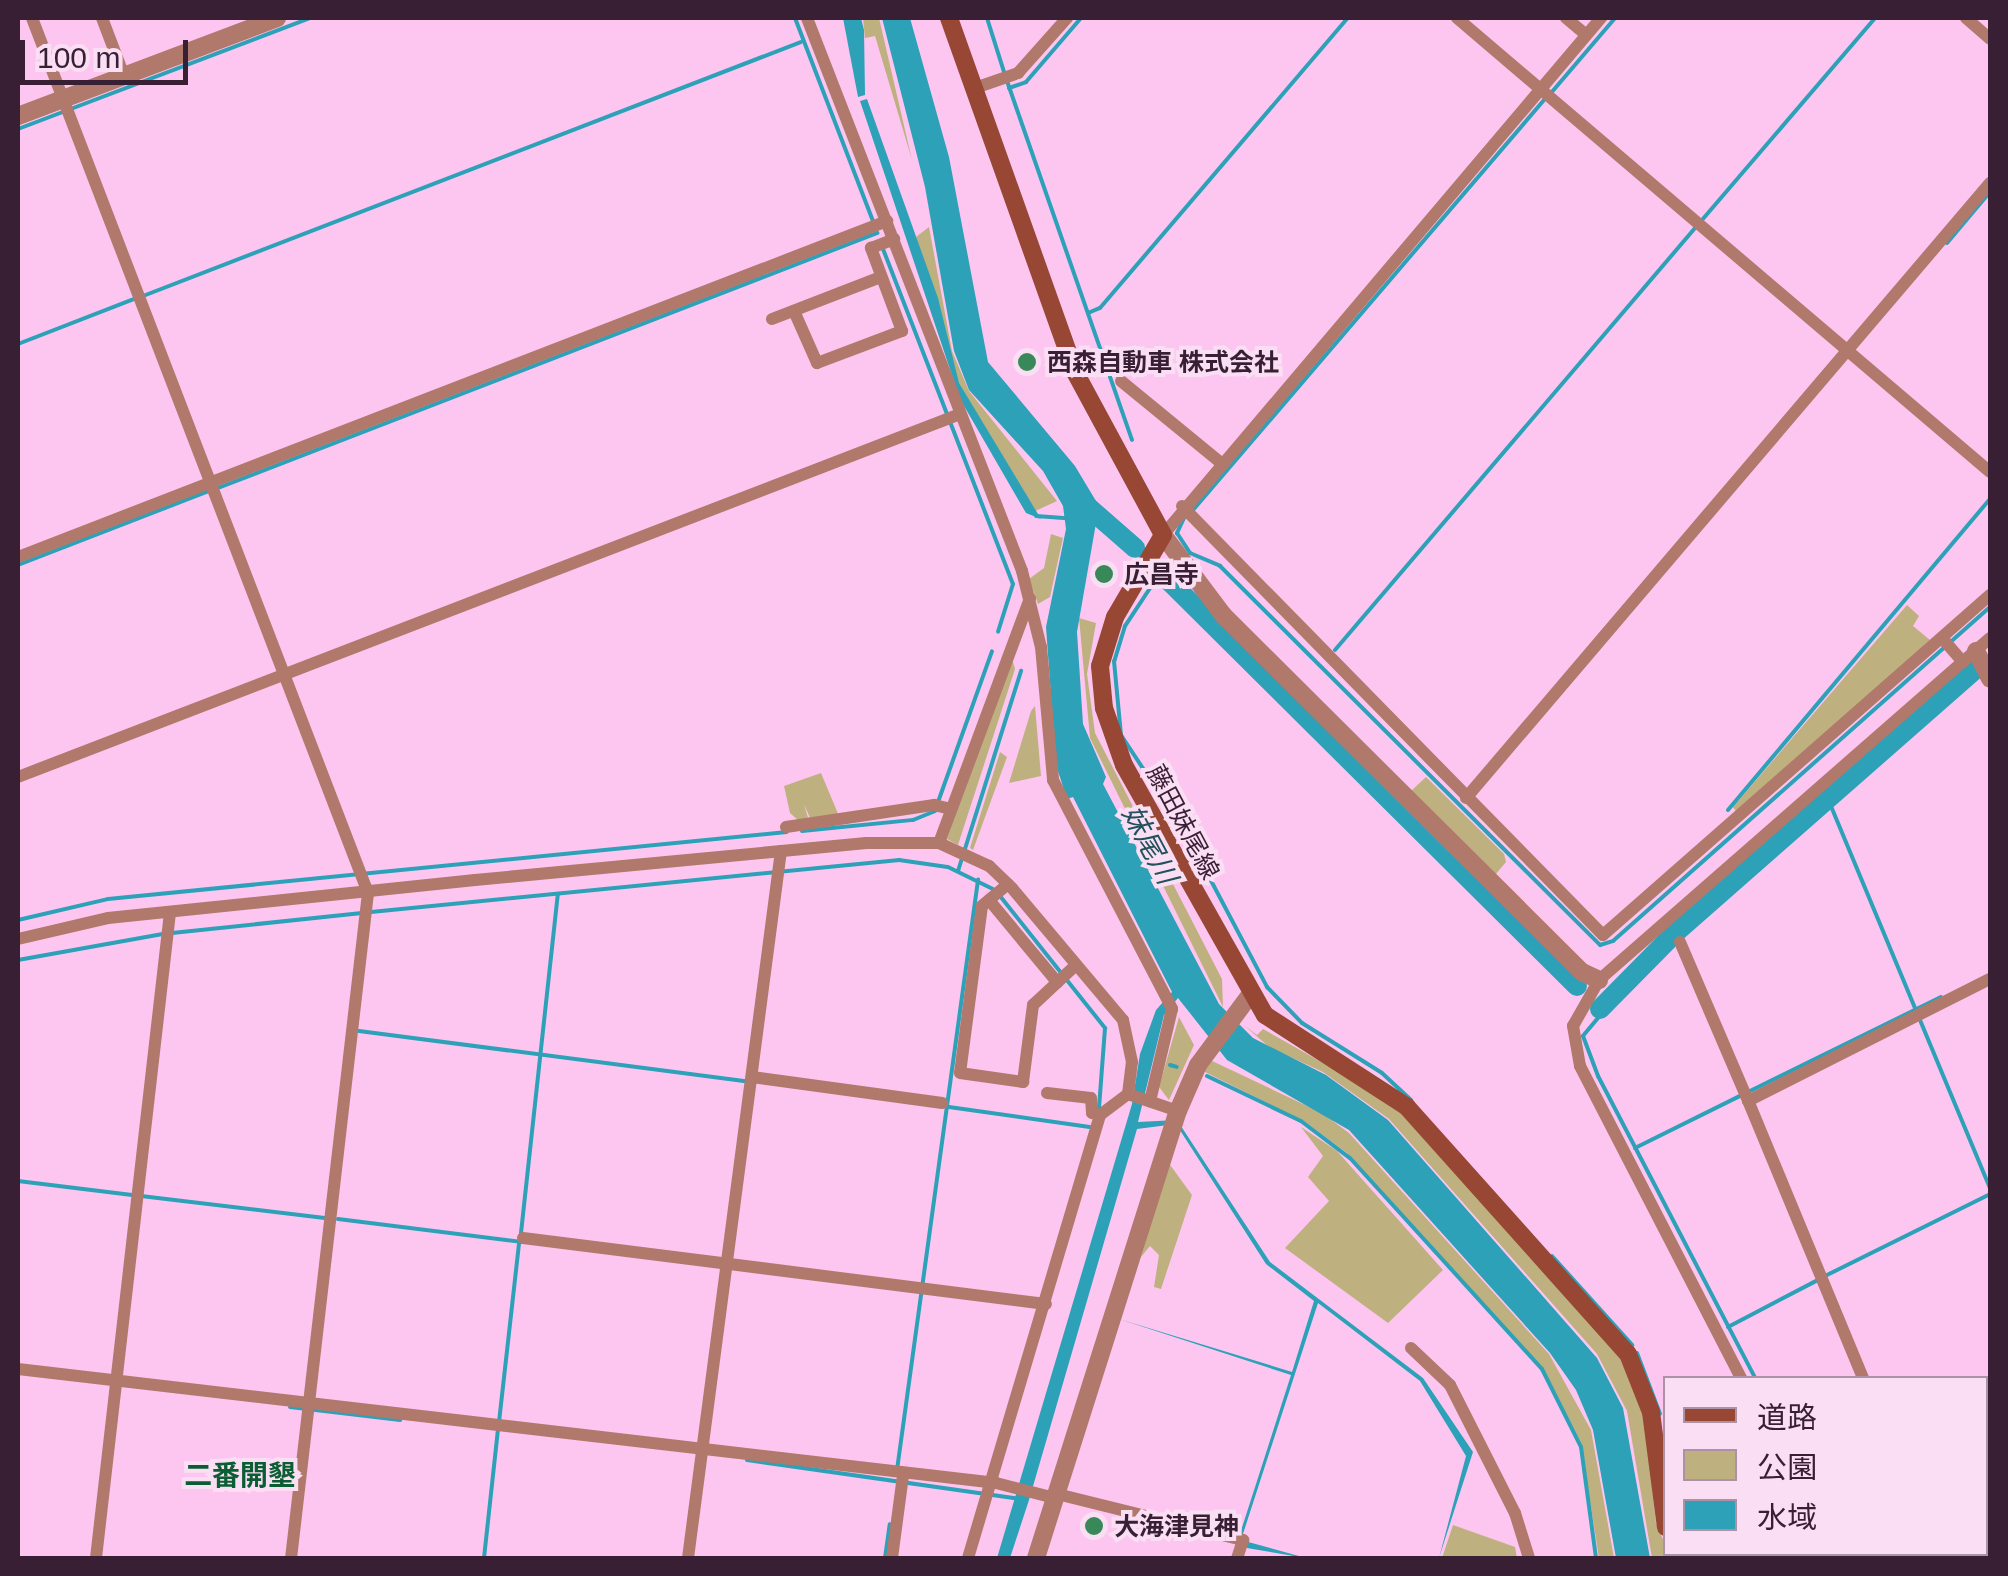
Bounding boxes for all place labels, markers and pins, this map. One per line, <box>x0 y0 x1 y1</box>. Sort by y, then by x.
place label: 西森自動車 株式会社 <box>1047 347 1279 377</box>
marker: 西森自動車 株式会社 <box>1016 351 1038 373</box>
place label: 広昌寺 <box>1124 559 1199 589</box>
marker: 広昌寺 <box>1093 563 1115 585</box>
place label: 大海津見神 <box>1114 1511 1239 1541</box>
marker: 大海津見神 <box>1083 1515 1105 1537</box>

